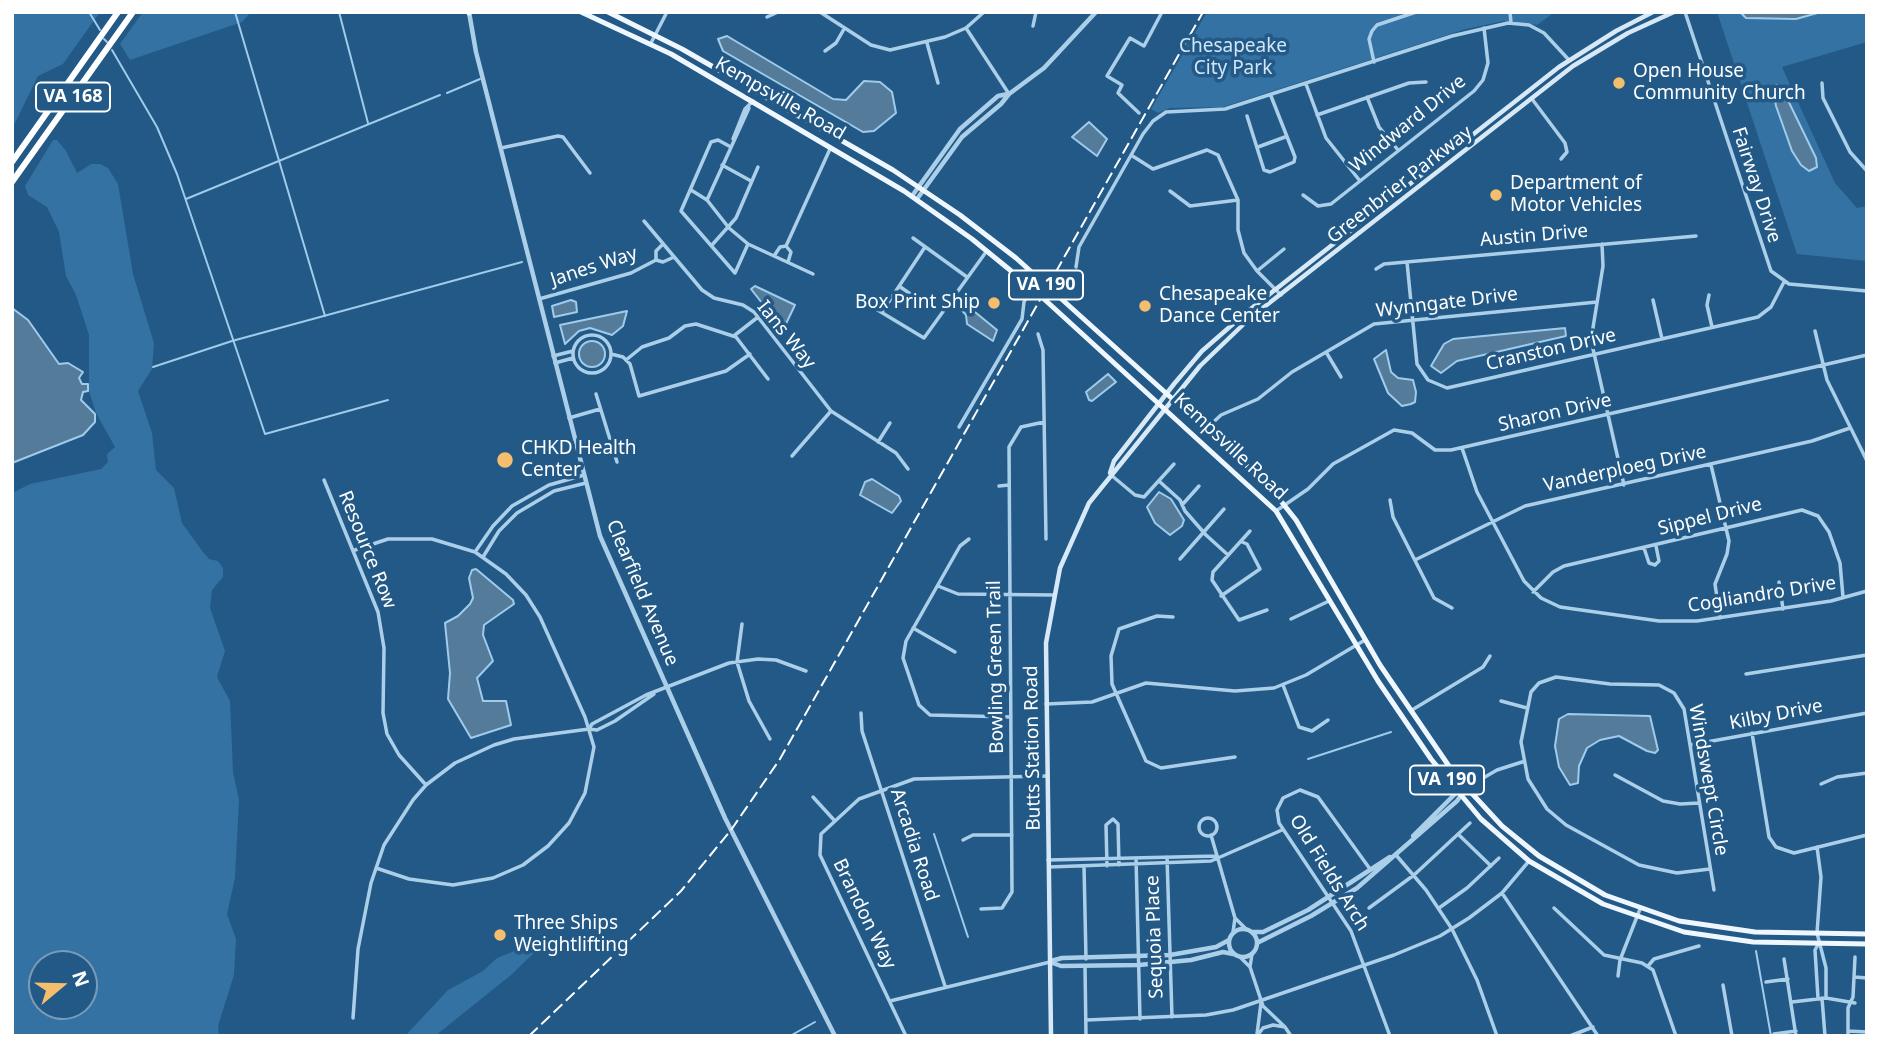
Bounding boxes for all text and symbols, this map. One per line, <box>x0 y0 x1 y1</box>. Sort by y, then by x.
park label: Chesapeake City Park <box>1179 36 1287 80</box>
street label: Kempsville Road <box>711 52 849 146</box>
place label: Open House Community Church <box>1633 61 1806 105</box>
street label: Windward Drive <box>1345 70 1471 178</box>
marker: Open House Community Church <box>1611 75 1627 91</box>
road number: VA 168 <box>36 82 110 112</box>
street label: Greenbrier Parkway <box>1323 121 1477 249</box>
street label: Fairway Drive <box>1727 124 1785 246</box>
place label: Department of Motor Vehicles <box>1510 173 1642 217</box>
marker: Department of Motor Vehicles <box>1488 187 1504 203</box>
street label: Austin Drive <box>1479 220 1589 252</box>
street label: Janes Way <box>548 242 640 292</box>
road number: VA 190 <box>1009 270 1083 300</box>
street label: Wynngate Drive <box>1375 283 1519 323</box>
place label: Chesapeake Dance Center <box>1159 284 1280 328</box>
place label: Box Print Ship <box>855 292 980 314</box>
marker: Box Print Ship <box>986 295 1002 311</box>
street label: Ians Way <box>752 297 820 373</box>
marker: Chesapeake Dance Center <box>1137 298 1153 314</box>
street label: Cranston Drive <box>1484 324 1618 376</box>
street label: Kempsville Road <box>1169 389 1291 505</box>
street label: Sharon Drive <box>1496 389 1614 437</box>
place label: CHKD Health Center <box>521 438 637 482</box>
street label: Vanderploeg Drive <box>1541 441 1709 497</box>
marker: CHKD Health Center <box>495 450 515 470</box>
street label: Resource Row <box>333 488 401 612</box>
street label: Sippel Drive <box>1656 493 1764 541</box>
street label: Clearfield Avenue <box>601 517 683 669</box>
street label: Cogliandro Drive <box>1686 572 1838 618</box>
street label: Bowling Green Trail <box>983 580 1009 754</box>
street label: Butts Station Road <box>1020 665 1046 831</box>
street label: Kilby Drive <box>1727 695 1825 735</box>
street label: Windswept Circle <box>1683 703 1733 857</box>
road number: VA 190 <box>1410 766 1484 794</box>
street label: Arcadia Road <box>885 786 943 904</box>
street label: Old Fields Arch <box>1284 811 1374 935</box>
street label: Brandon Way <box>828 855 900 973</box>
street label: Sequoia Place <box>1141 875 1169 999</box>
place label: Three Ships Weightlifting <box>514 913 629 957</box>
marker: Three Ships Weightlifting <box>492 927 508 943</box>
north arrow <box>28 950 98 1020</box>
text: N <box>66 967 96 990</box>

